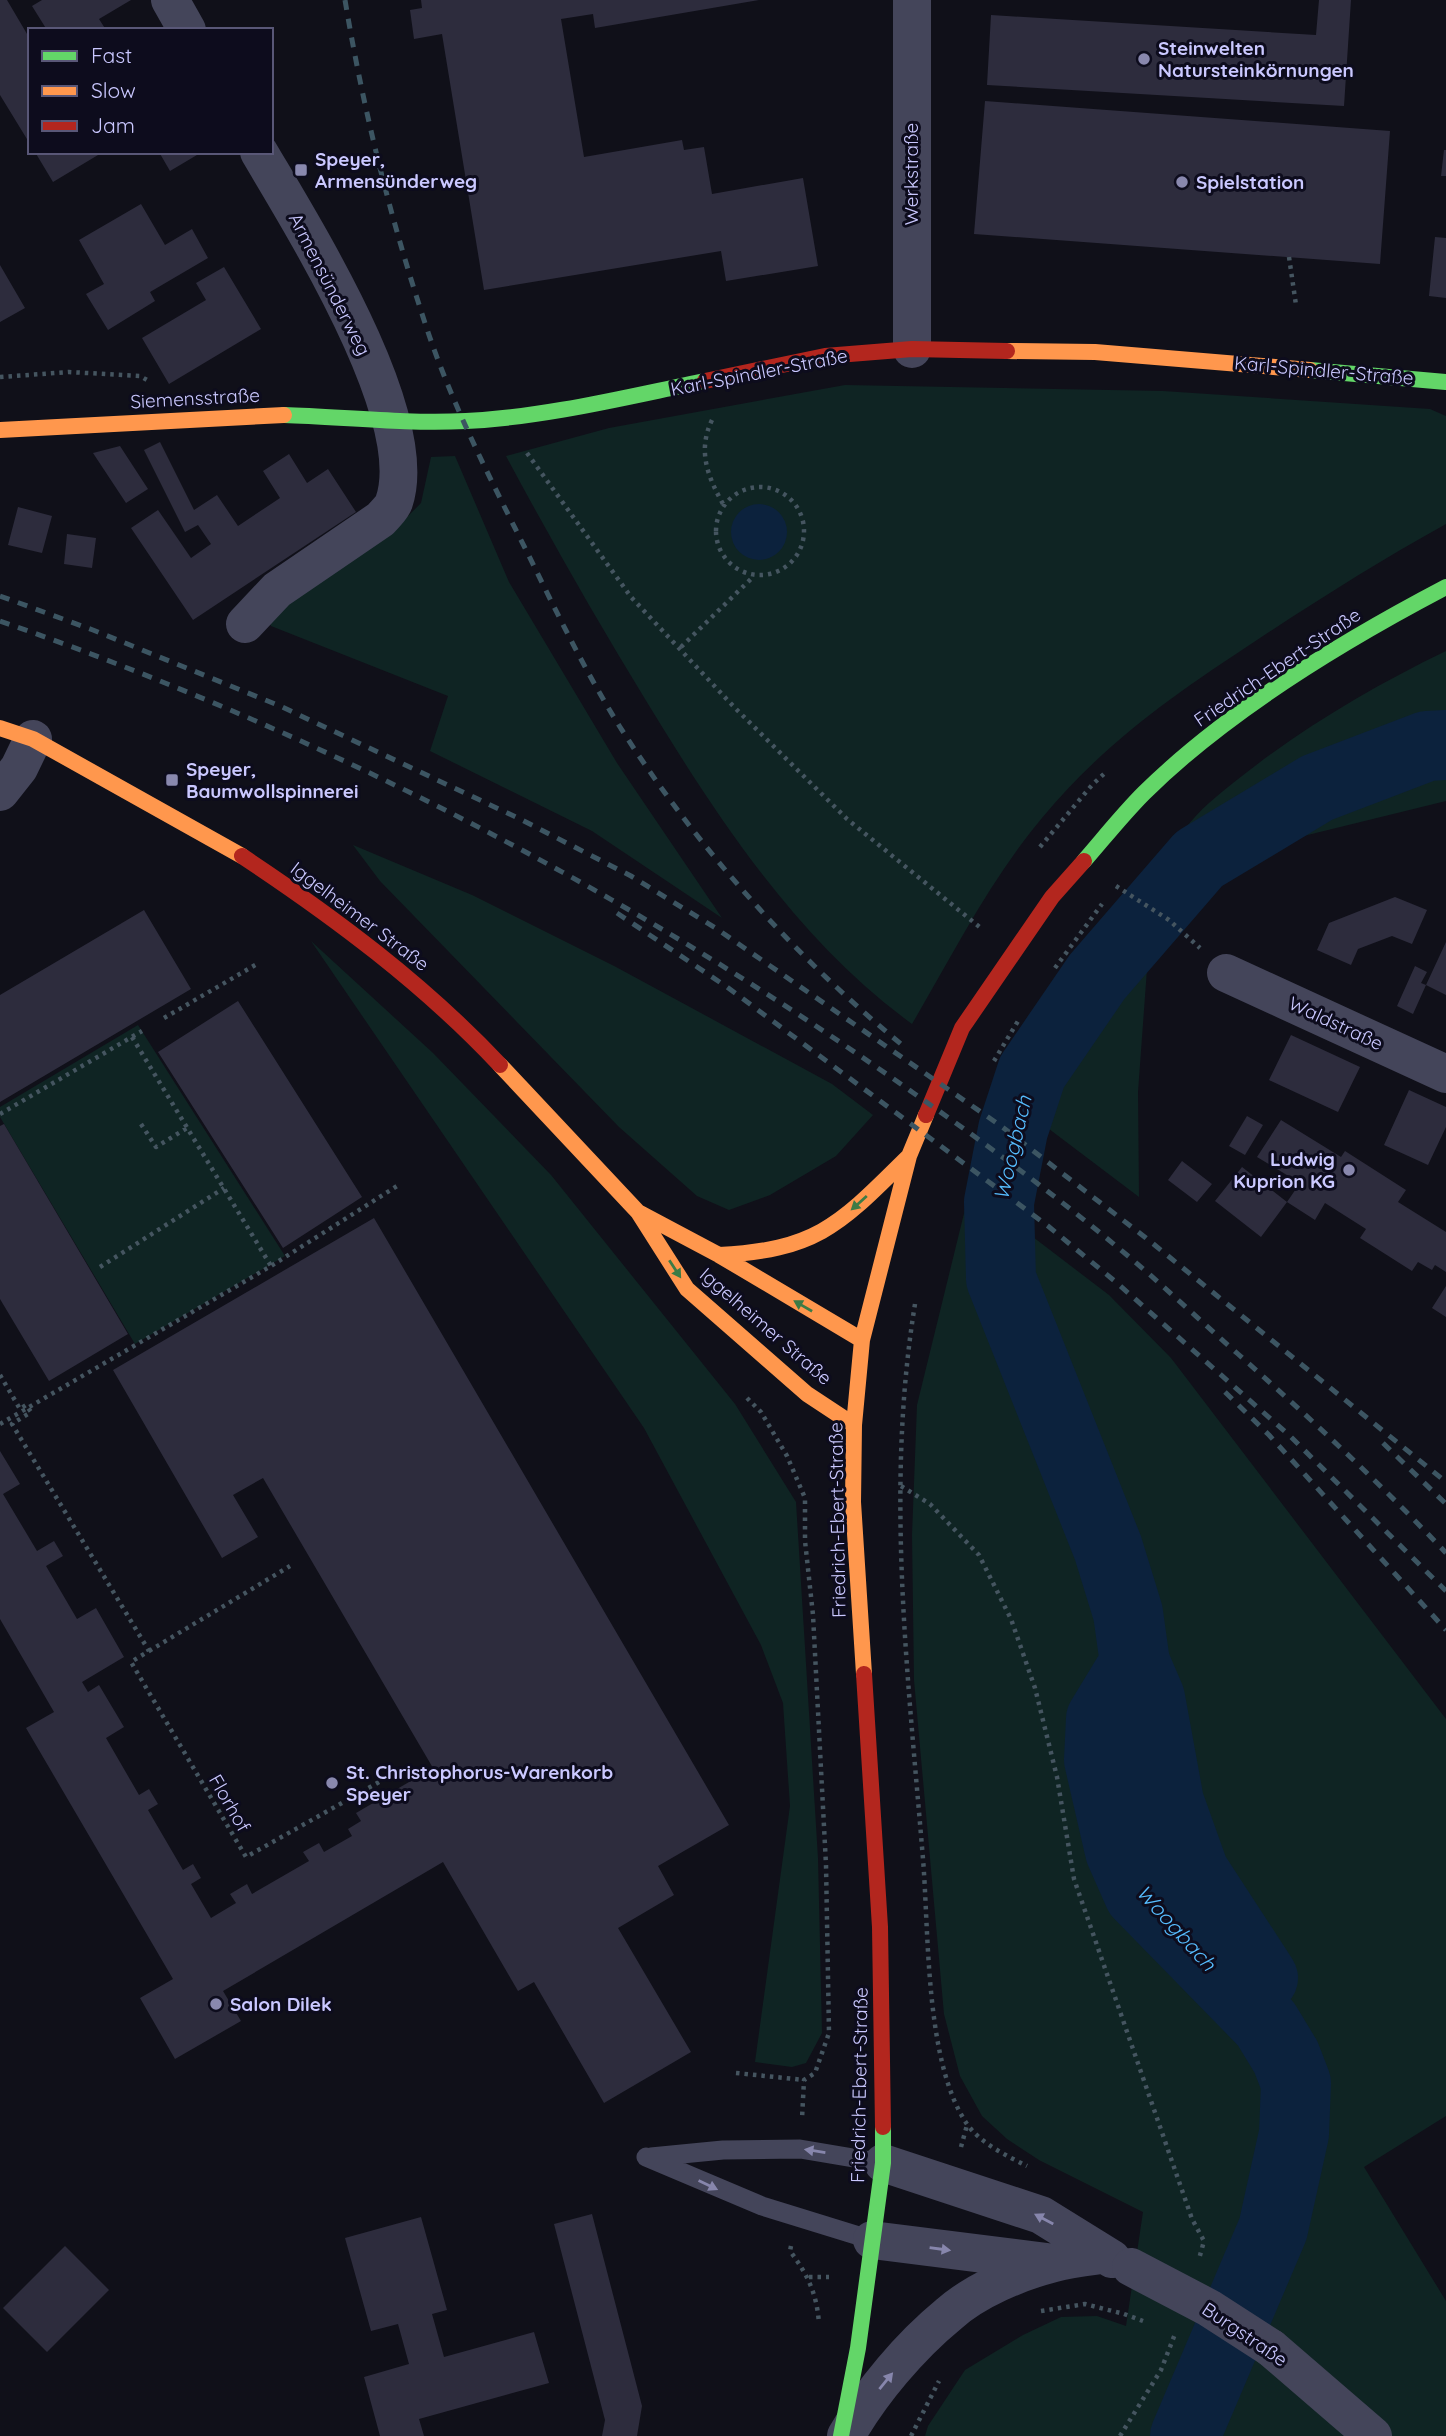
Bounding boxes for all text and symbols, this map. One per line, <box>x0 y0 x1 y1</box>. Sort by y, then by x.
legend <box>28 28 273 154</box>
place label: Steinwelten Natursteinkörnungen <box>1158 36 1354 82</box>
text: Fast <box>91 42 132 68</box>
marker: Steinwelten Natursteinkörnungen <box>1136 51 1152 67</box>
text: Slow <box>91 77 136 103</box>
text: Jam <box>91 112 135 138</box>
street label: Werkstraße <box>899 123 923 225</box>
place label: Speyer, Armensünderweg <box>315 147 477 193</box>
marker: Speyer, Armensünderweg <box>293 162 309 178</box>
place label: Spielstation <box>1196 170 1304 194</box>
marker: Spielstation <box>1174 174 1190 190</box>
street label: Armensünderweg <box>284 209 376 359</box>
street label: Karl-Spindler-Straße <box>668 343 850 401</box>
street label: Karl-Spindler-Straße <box>1233 350 1415 390</box>
street label: Siemensstraße <box>130 383 260 413</box>
street label: Friedrich-Ebert-Straße <box>1189 602 1365 732</box>
place label: Speyer, Baumwollspinnerei <box>186 757 359 803</box>
marker: Speyer, Baumwollspinnerei <box>164 772 180 788</box>
street label: Iggelheimer Straße <box>286 856 434 976</box>
street label: Waldstraße <box>1285 991 1387 1055</box>
water label: Woogbach <box>987 1092 1037 1203</box>
place label: Ludwig Kuprion KG <box>1233 1147 1335 1193</box>
marker: Ludwig Kuprion KG <box>1341 1162 1357 1178</box>
one-way arrow <box>851 1195 868 1210</box>
one-way arrow <box>668 1260 681 1279</box>
street label: Iggelheimer Straße <box>695 1262 837 1390</box>
one-way arrow <box>793 1300 813 1312</box>
street label: Friedrich-Ebert-Straße <box>823 1422 851 1618</box>
place label: St. Christophorus-Warenkorb Speyer <box>346 1760 613 1806</box>
street label: Florhof <box>204 1770 256 1836</box>
marker: St. Christophorus-Warenkorb Speyer <box>324 1775 340 1791</box>
water label: Woogbach <box>1131 1879 1223 1976</box>
street label: Friedrich-Ebert-Straße <box>845 1987 873 2183</box>
place label: Salon Dilek <box>230 1992 332 2016</box>
marker: Salon Dilek <box>208 1996 224 2012</box>
one-way arrow <box>804 2145 826 2156</box>
one-way arrow <box>698 2179 718 2190</box>
one-way arrow <box>1034 2213 1054 2224</box>
one-way arrow <box>929 2244 951 2255</box>
street label: Burgstraße <box>1198 2297 1292 2371</box>
one-way arrow <box>878 2372 893 2389</box>

